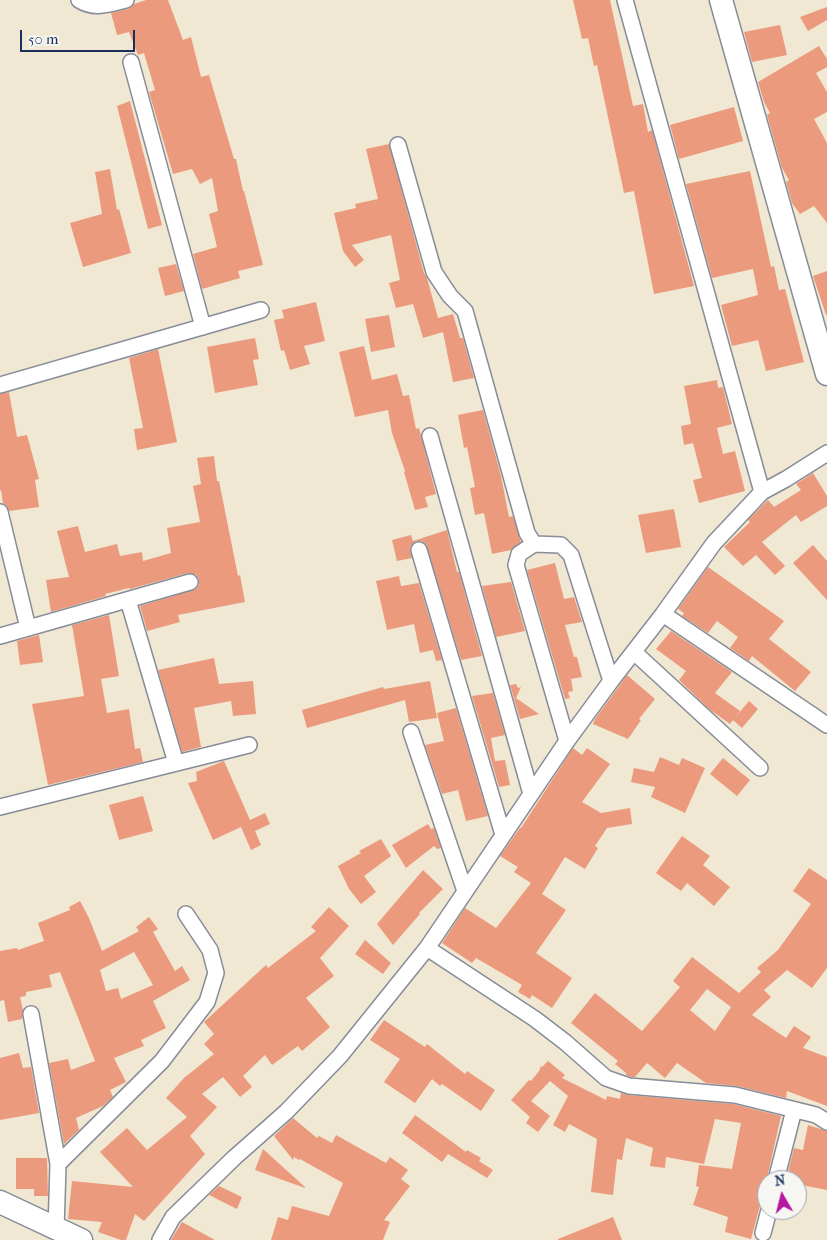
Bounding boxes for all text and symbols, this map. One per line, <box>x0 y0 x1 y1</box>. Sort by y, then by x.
scale bar <box>22 20 138 52</box>
text: 50 m <box>28 30 58 48</box>
north arrow <box>757 1170 807 1220</box>
text: N <box>774 1171 786 1190</box>

